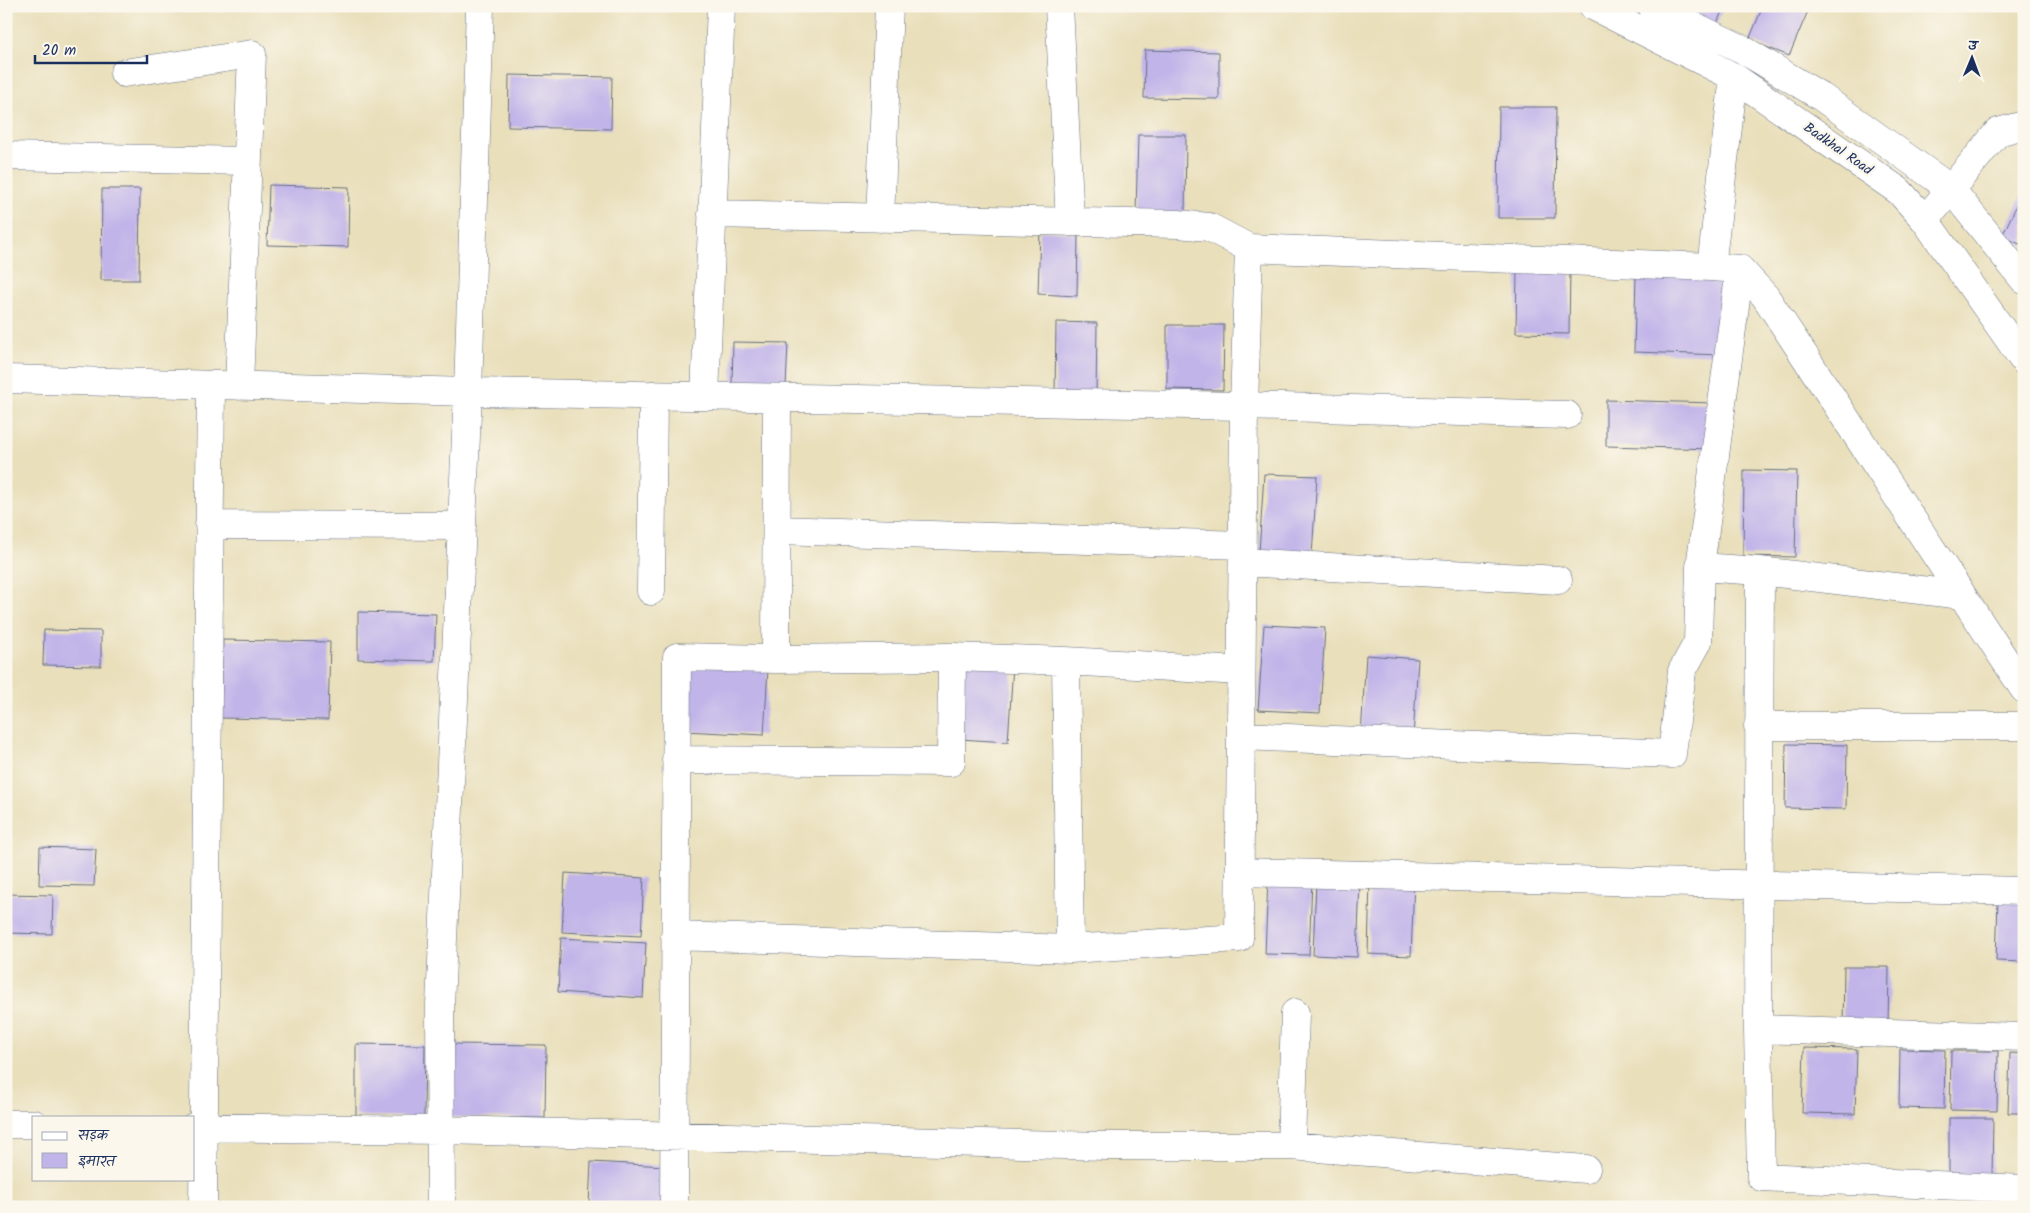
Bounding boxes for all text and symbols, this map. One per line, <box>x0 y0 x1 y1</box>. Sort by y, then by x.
scale bar <box>35 32 148 64</box>
north arrow <box>1948 32 1998 82</box>
text: उ <box>1968 35 1980 57</box>
text: 20 m <box>42 39 76 63</box>
street label: Badkhal Road <box>1799 117 1878 182</box>
legend <box>32 1116 195 1180</box>
text: सड़क <box>78 1124 110 1148</box>
text: इमारत <box>78 1150 118 1174</box>

